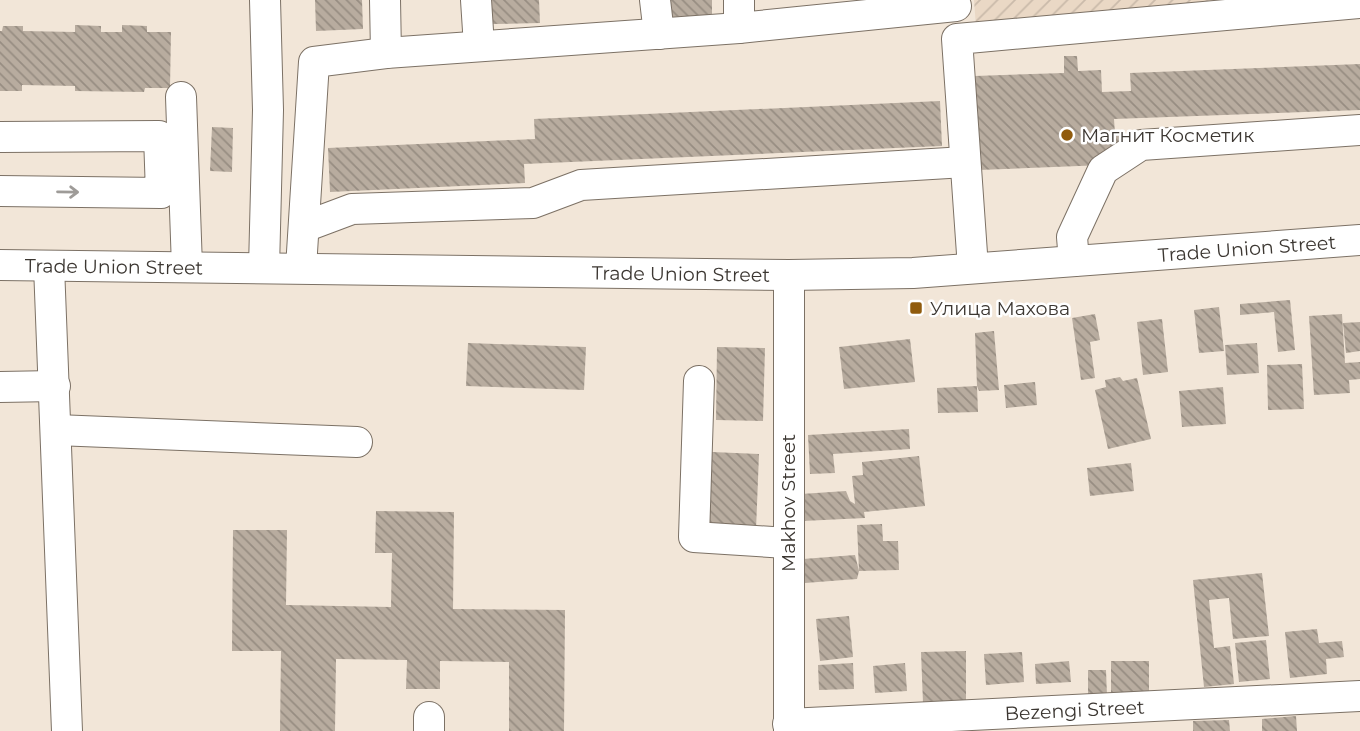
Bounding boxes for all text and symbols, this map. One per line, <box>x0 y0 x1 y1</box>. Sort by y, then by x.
place label: Магнит Косметик <box>1081 124 1254 147</box>
marker: Магнит Косметик <box>1059 127 1075 143</box>
one-way arrow <box>56 185 79 199</box>
street label: Trade Union Street <box>1157 231 1337 267</box>
street label: Trade Union Street <box>25 254 204 280</box>
street label: Trade Union Street <box>592 262 771 287</box>
place label: Улица Махова <box>930 297 1070 320</box>
marker: Улица Махова <box>908 300 924 316</box>
street label: Makhov Street <box>777 434 800 572</box>
street label: Bezengi Street <box>1004 696 1146 725</box>

